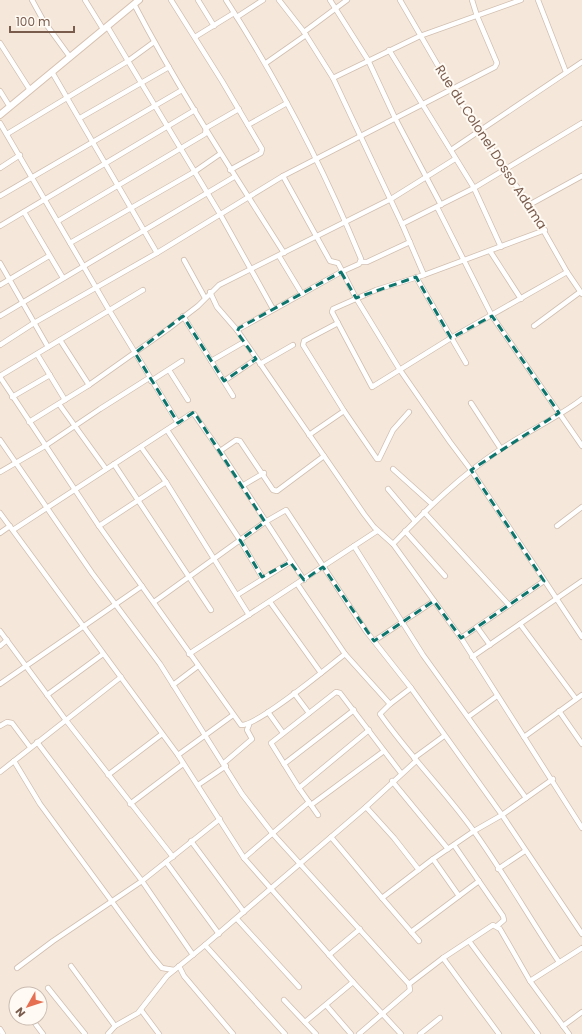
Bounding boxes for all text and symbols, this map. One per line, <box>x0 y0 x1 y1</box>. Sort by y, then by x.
scale bar <box>10 8 74 34</box>
text: 100 m <box>16 13 50 30</box>
street label: Rue du Colonel Dosso Adama <box>431 61 551 233</box>
north arrow <box>8 986 48 1026</box>
text: N <box>11 1004 29 1021</box>

